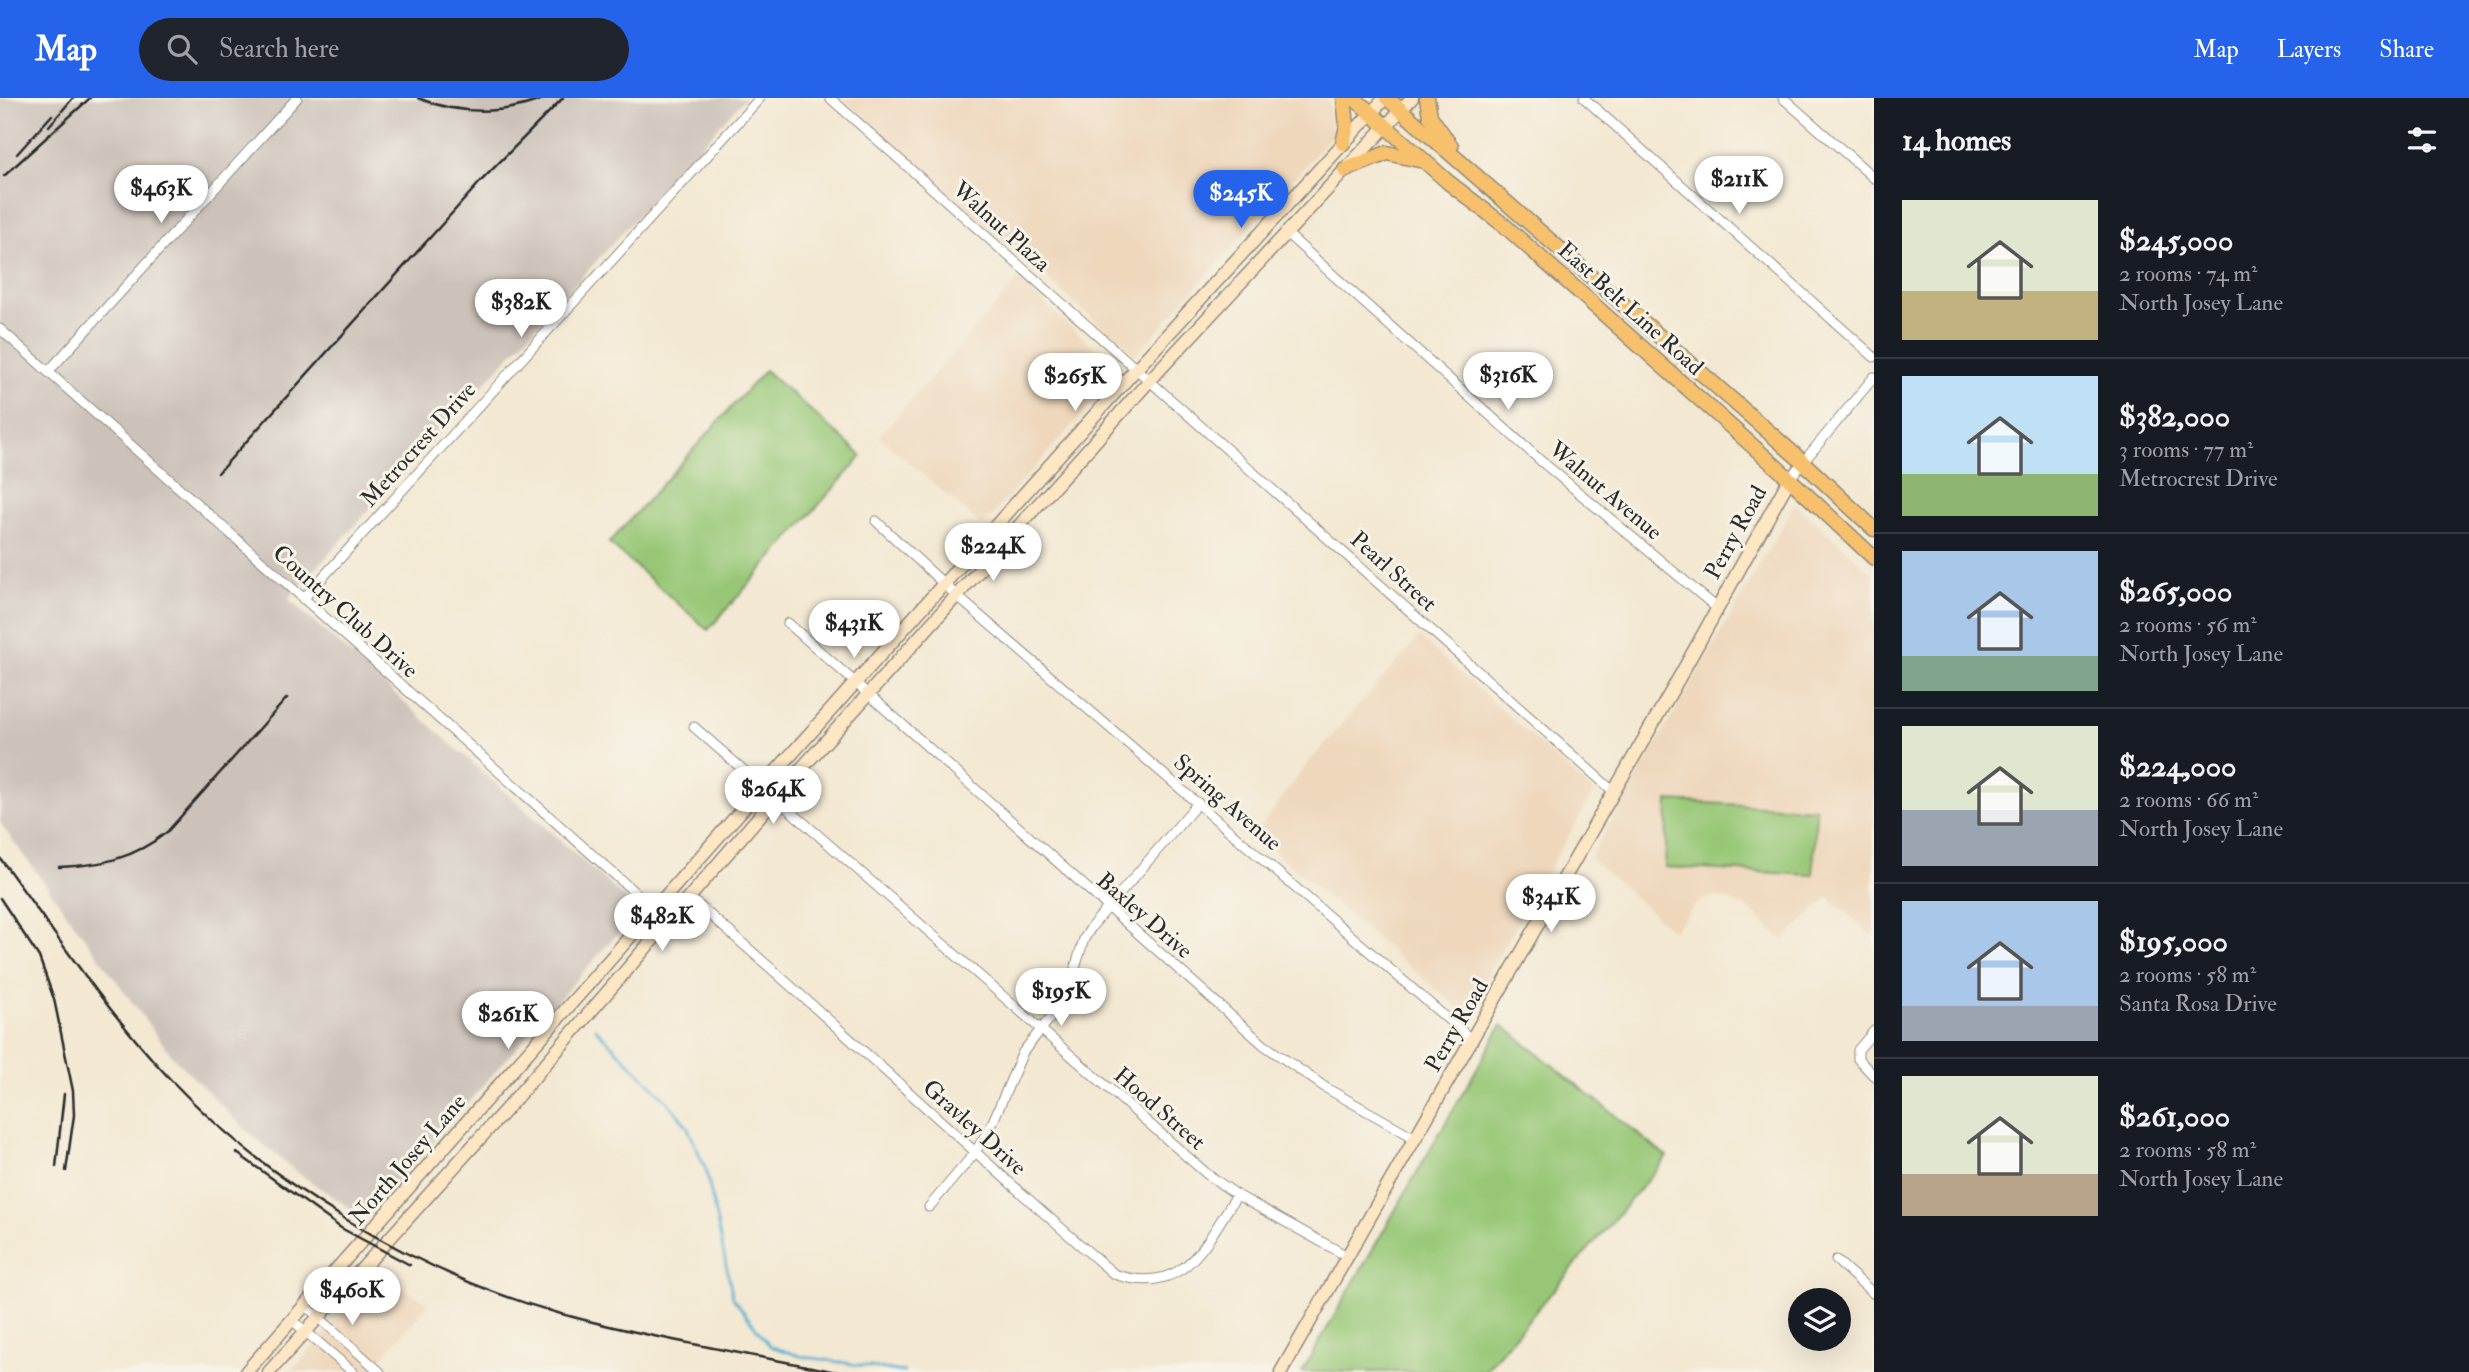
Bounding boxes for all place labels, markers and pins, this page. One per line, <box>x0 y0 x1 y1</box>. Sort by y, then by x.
pin: $211K <box>1690 156 1788 216</box>
pin: $463K <box>112 166 210 225</box>
pin: $245K <box>1192 170 1290 230</box>
pin: $382K <box>472 280 570 339</box>
pin: $316K <box>1459 352 1557 412</box>
pin: $265K <box>1026 354 1124 413</box>
pin: $224K <box>944 524 1042 583</box>
pin: $431K <box>805 601 903 660</box>
pin: $264K <box>724 766 822 826</box>
pin: $341K <box>1502 874 1600 934</box>
pin: $482K <box>613 894 711 953</box>
pin: $195K <box>1012 968 1110 1028</box>
pin: $261K <box>459 992 557 1051</box>
pin: $460K <box>303 1268 401 1327</box>

